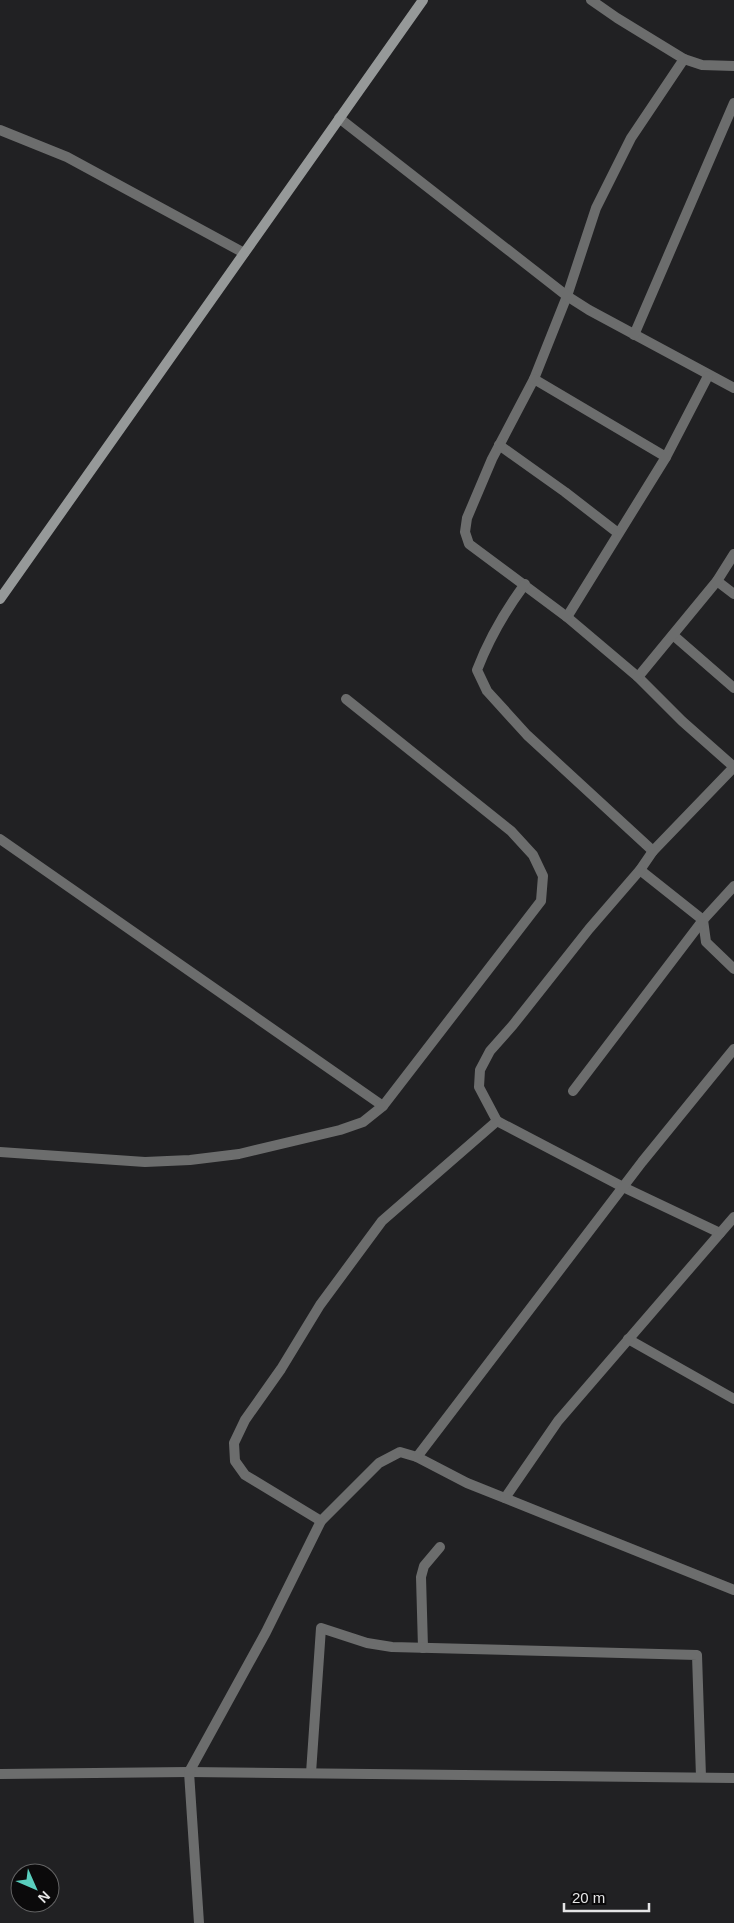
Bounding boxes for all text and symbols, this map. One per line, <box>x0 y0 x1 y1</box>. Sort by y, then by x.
north arrow <box>10 1863 60 1913</box>
scale bar <box>564 1880 649 1912</box>
text: N <box>35 1888 53 1906</box>
text: 20 m <box>572 1889 605 1906</box>

